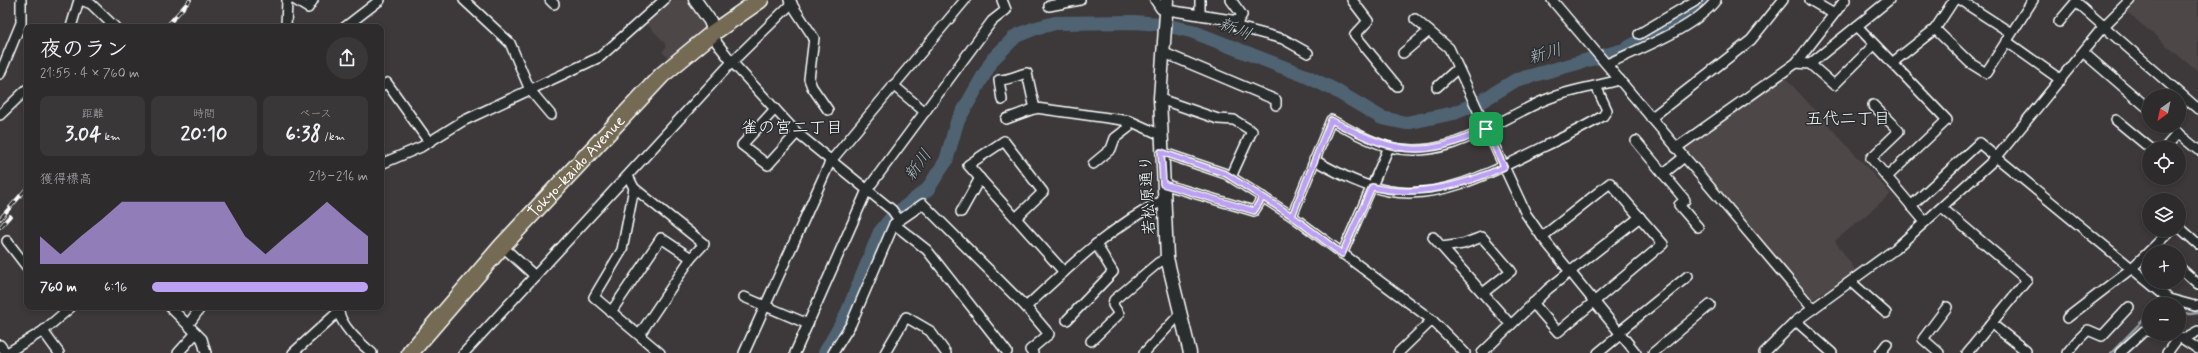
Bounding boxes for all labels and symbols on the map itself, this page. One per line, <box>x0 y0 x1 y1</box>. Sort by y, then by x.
water label: 新川 <box>1215 12 1255 46</box>
water label: 新川 <box>1526 39 1564 69</box>
north arrow <box>2142 89 2186 133</box>
district label: 五代二丁目 <box>1806 108 1891 130</box>
street label: Tokyo-kaido Avenue <box>523 110 630 222</box>
pin <box>1469 112 1503 146</box>
district label: 雀の宮二丁目 <box>741 117 843 139</box>
water label: 新川 <box>899 145 937 185</box>
street label: 若松原通り <box>1135 154 1161 236</box>

